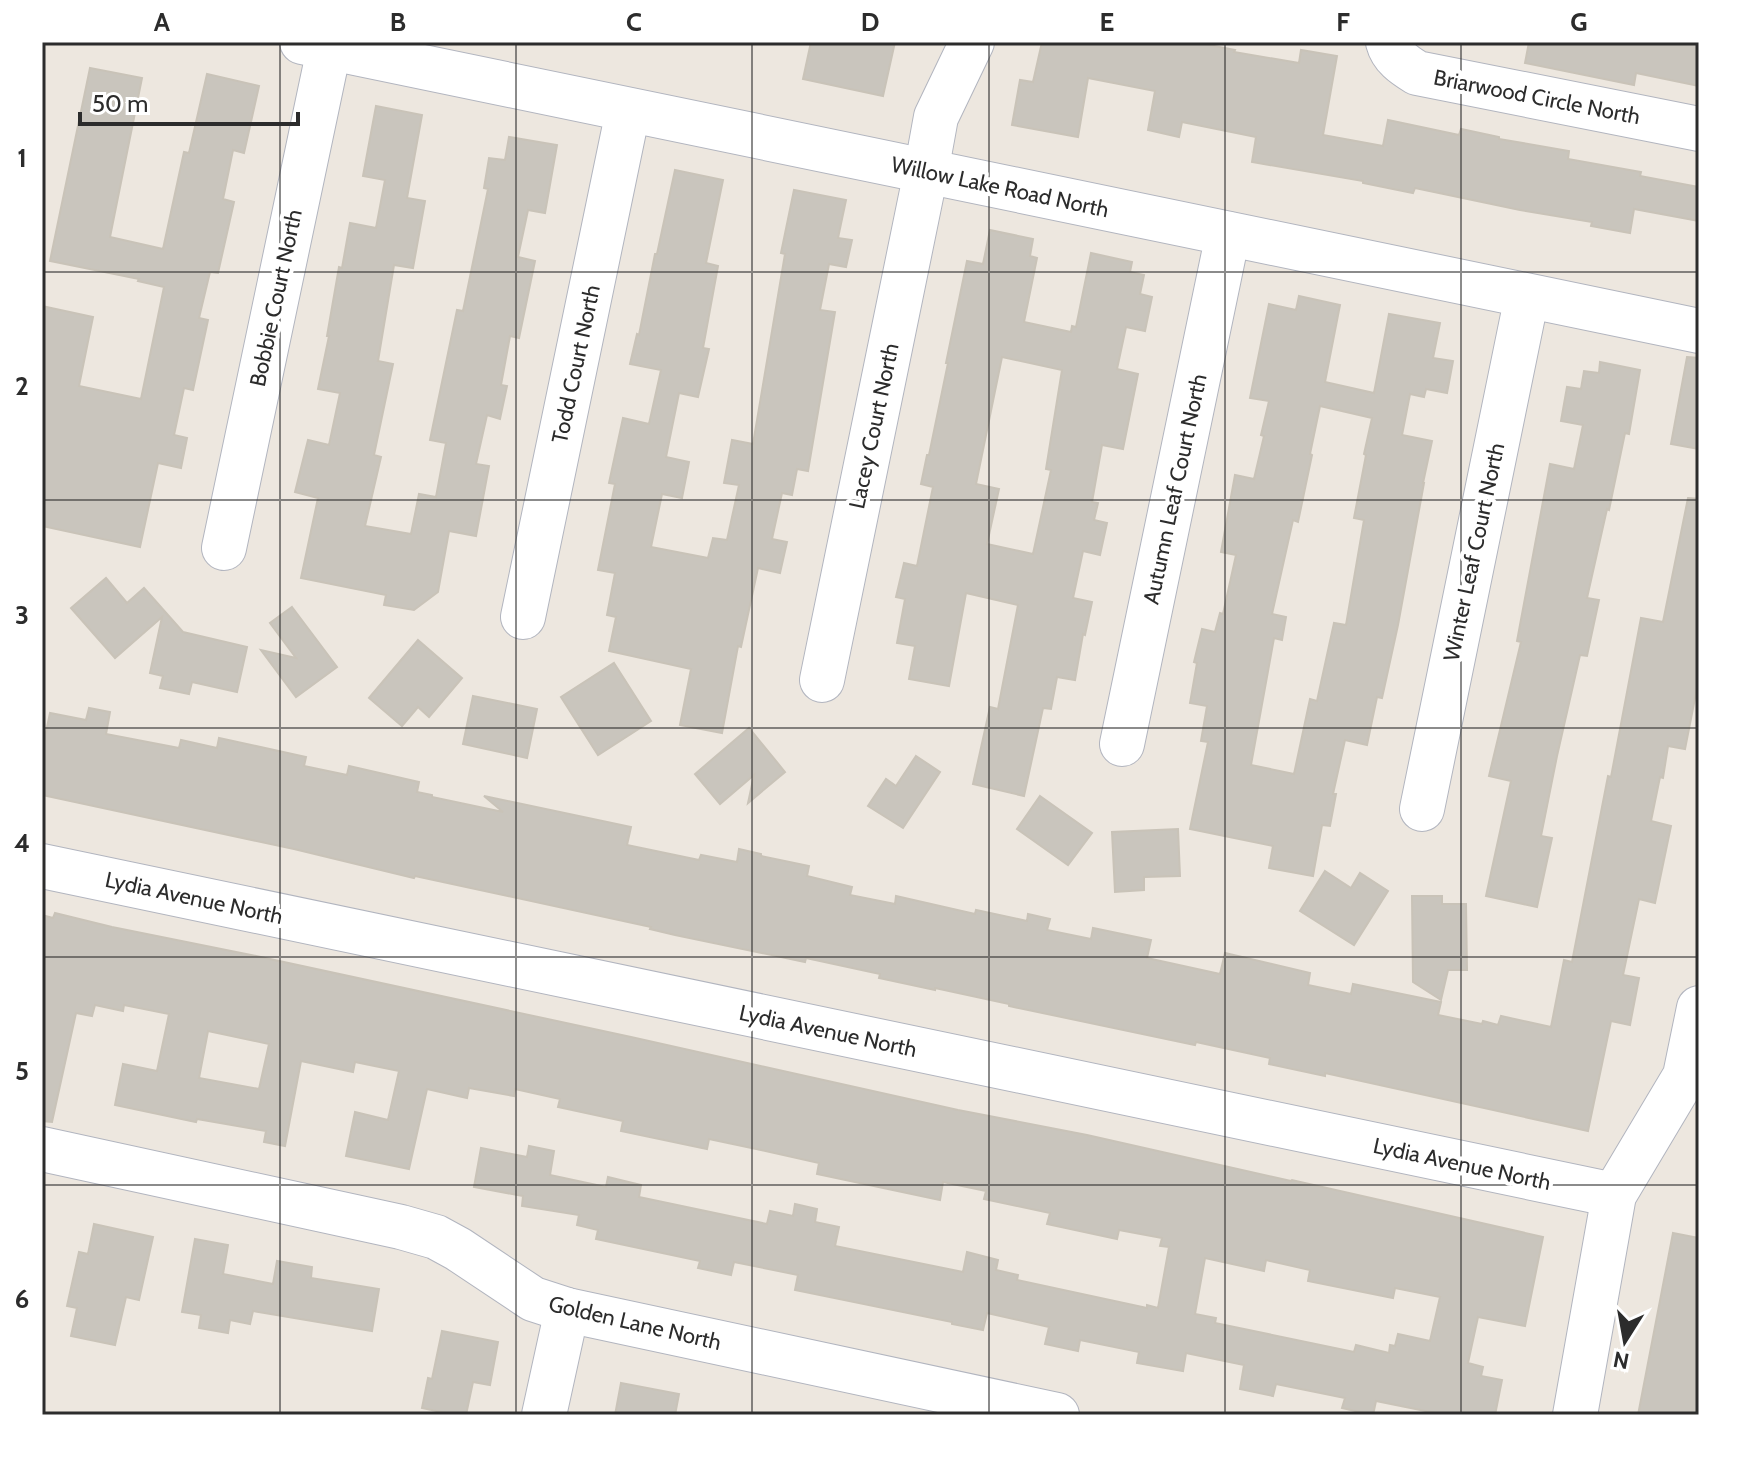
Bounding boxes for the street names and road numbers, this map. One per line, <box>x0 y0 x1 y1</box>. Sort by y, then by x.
street label: Briarwood Circle North <box>1431 64 1643 130</box>
street label: Willow Lake Road North <box>889 151 1111 223</box>
street label: Bobbie Court North <box>244 207 308 389</box>
street label: Todd Court North <box>546 282 606 446</box>
street label: Lacey Court North <box>843 341 905 511</box>
street label: Autumn Leaf Court North <box>1137 371 1213 607</box>
street label: Winter Leaf Court North <box>1438 440 1510 664</box>
street label: Lydia Avenue North <box>103 866 285 930</box>
street label: Lydia Avenue North <box>737 999 919 1063</box>
street label: Lydia Avenue North <box>1371 1132 1553 1196</box>
street label: Golden Lane North <box>546 1290 724 1356</box>

